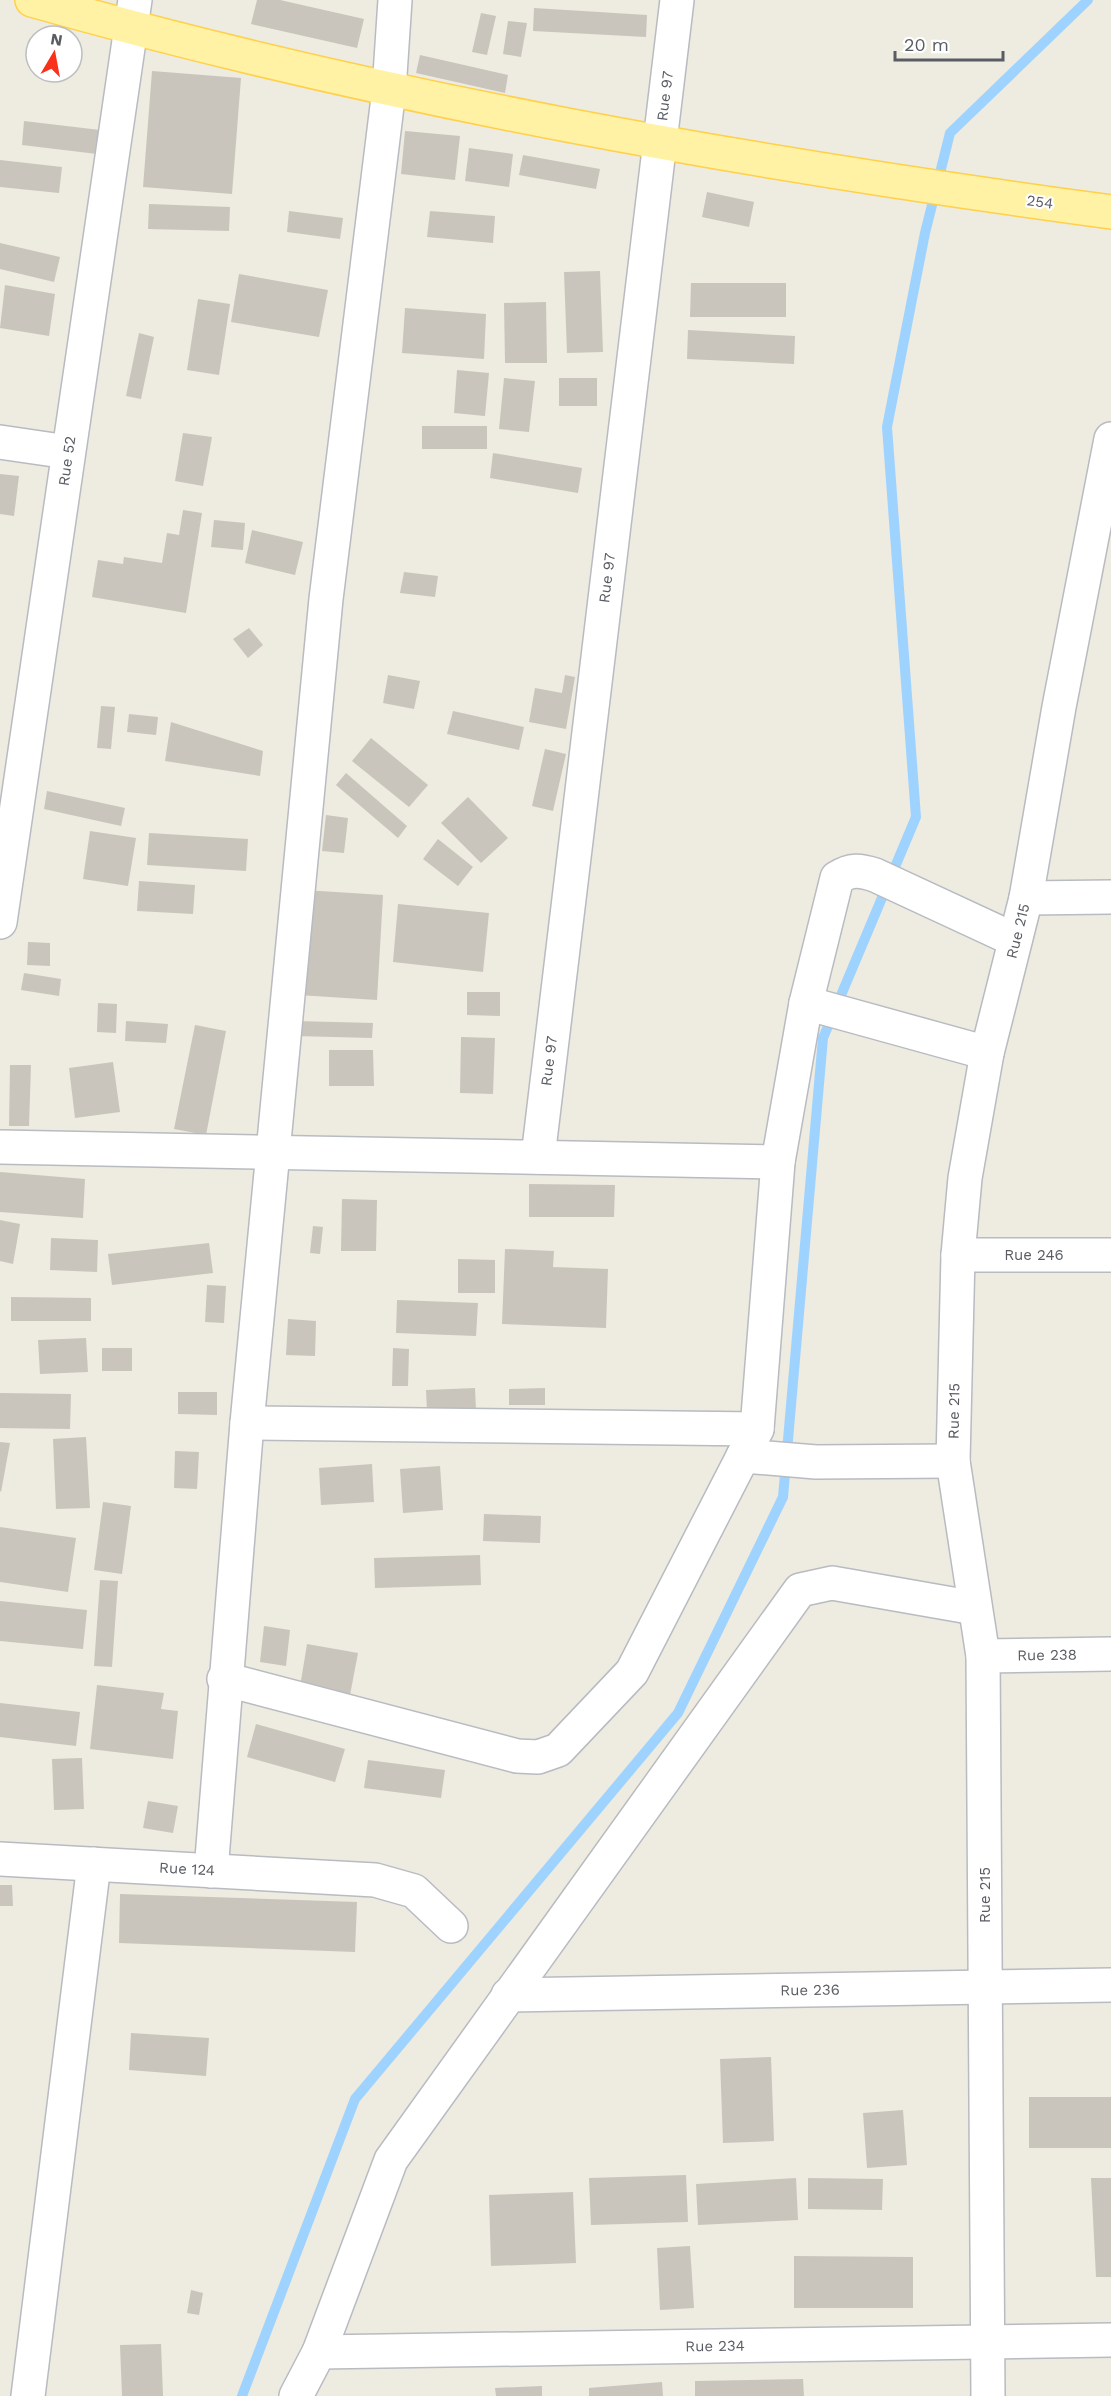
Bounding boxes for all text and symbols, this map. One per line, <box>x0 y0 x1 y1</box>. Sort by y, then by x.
north arrow <box>24 24 84 84</box>
scale bar <box>895 24 1003 62</box>
text: N <box>49 29 64 50</box>
text: 20 m <box>904 34 949 55</box>
street label: Rue 97 <box>653 70 677 122</box>
street label: 254 <box>1026 191 1054 213</box>
street label: Rue 52 <box>55 435 79 487</box>
street label: Rue 97 <box>595 552 619 604</box>
street label: Rue 215 <box>1002 902 1034 960</box>
street label: Rue 97 <box>537 1035 561 1087</box>
street label: Rue 246 <box>1004 1246 1064 1264</box>
street label: Rue 215 <box>945 1383 963 1439</box>
street label: Rue 238 <box>1017 1645 1077 1665</box>
street label: Rue 124 <box>159 1859 215 1879</box>
street label: Rue 215 <box>976 1867 994 1923</box>
street label: Rue 236 <box>780 1980 840 2000</box>
street label: Rue 234 <box>685 2336 745 2356</box>

